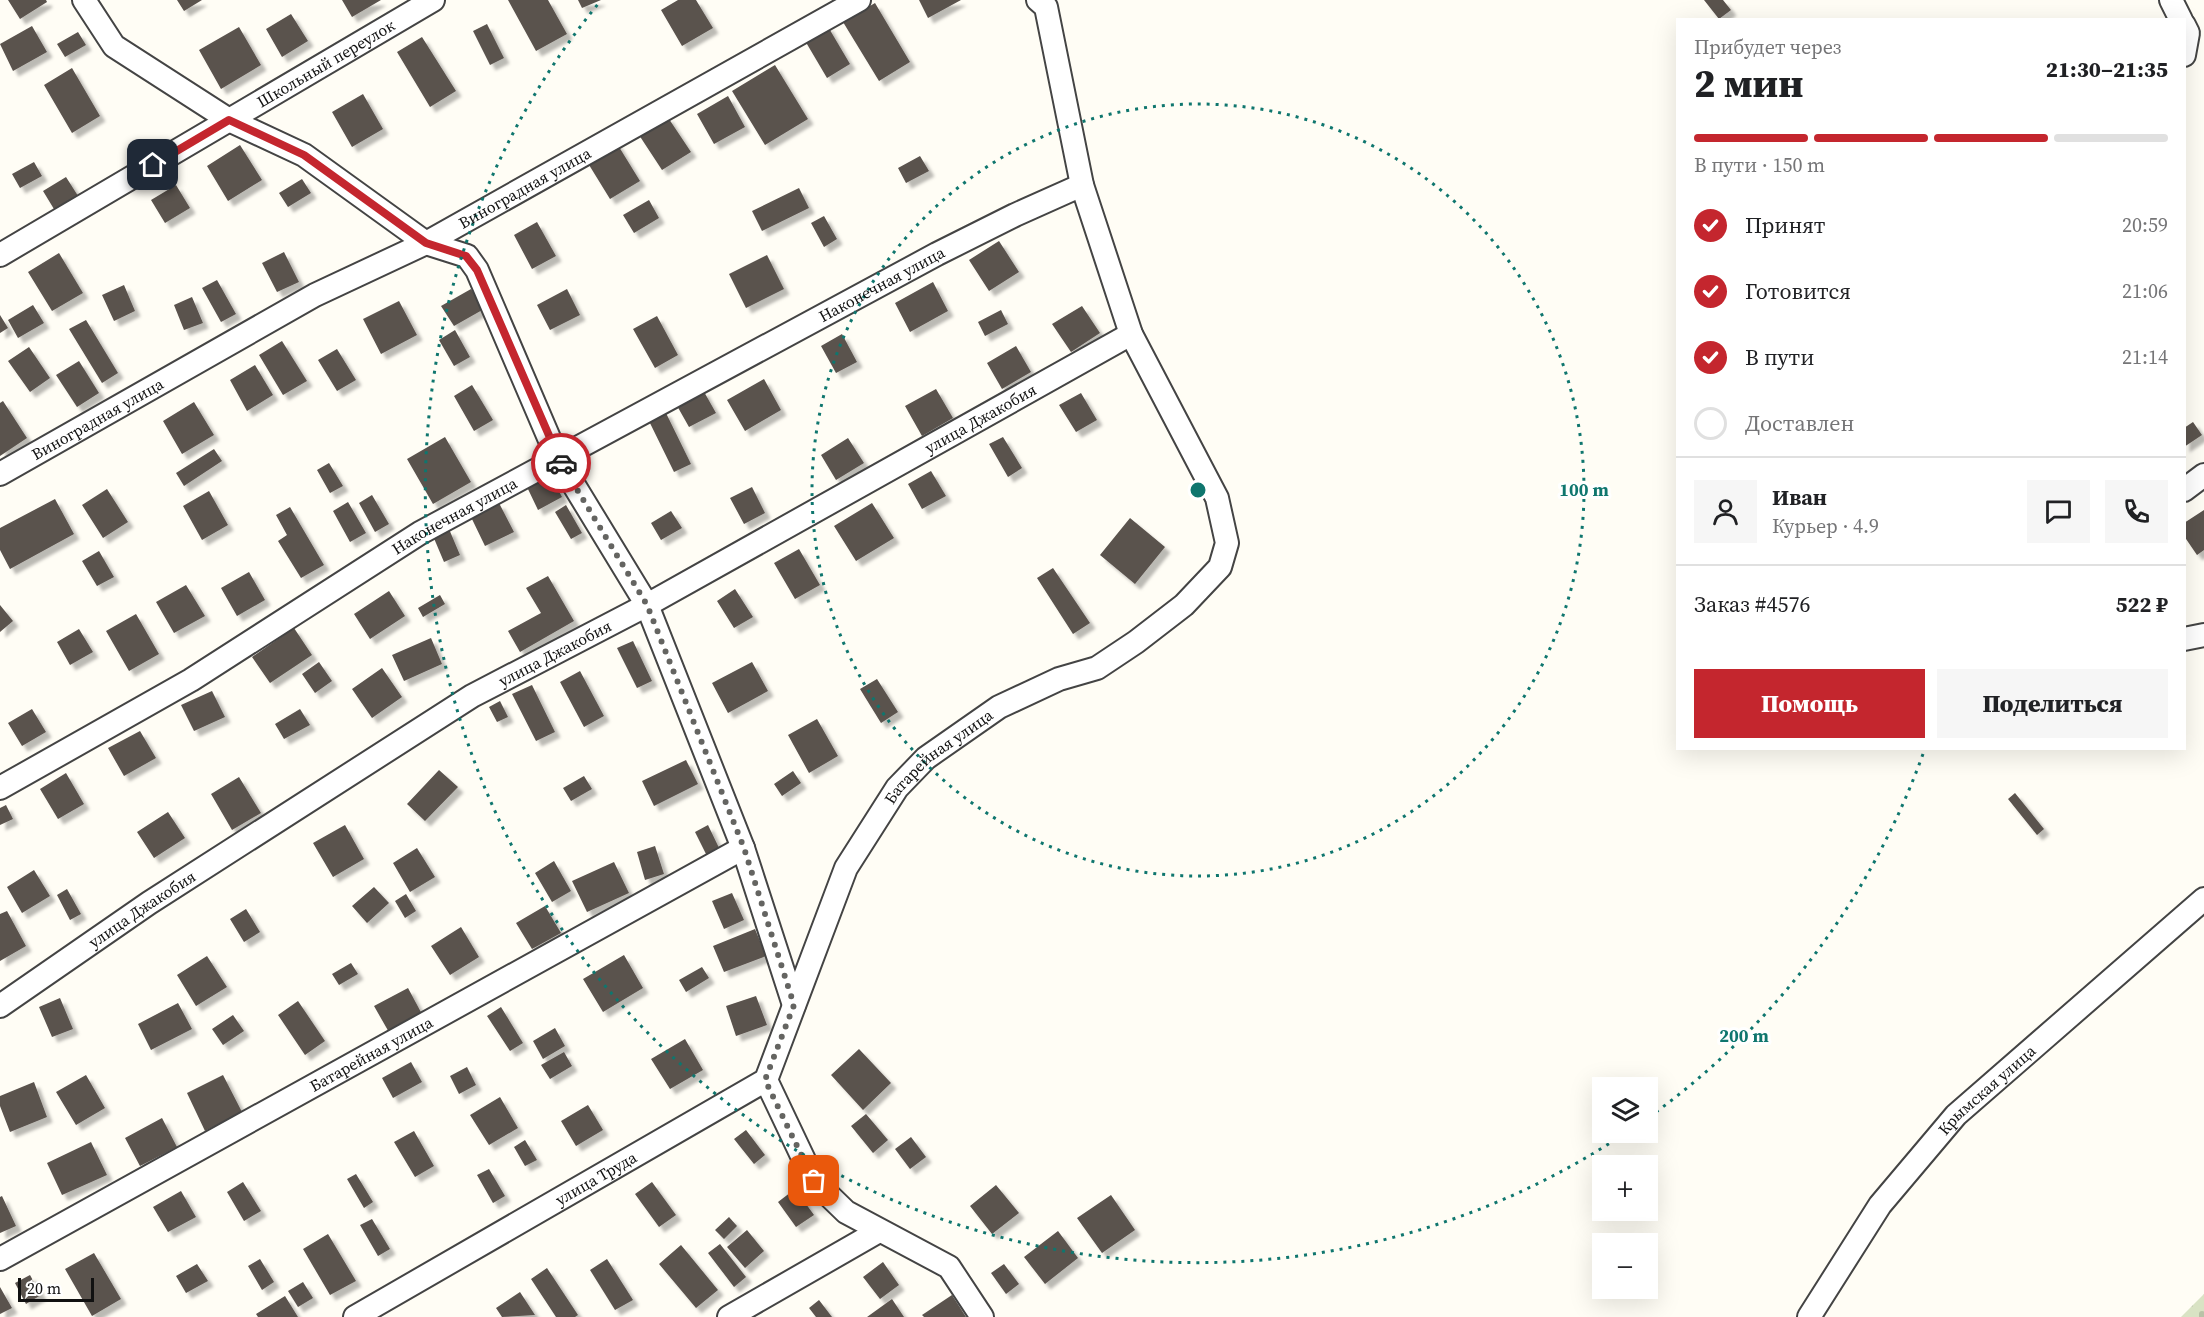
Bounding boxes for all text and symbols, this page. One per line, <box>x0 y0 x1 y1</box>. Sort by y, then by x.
street label: Школьный переулок <box>253 14 399 112</box>
text: Прибудет через <box>1694 33 1841 61</box>
text: 21:30–21:35 <box>2046 54 2168 84</box>
text: 2 мин <box>1694 57 1803 110</box>
pin <box>127 139 178 190</box>
street label: Виноградная улица <box>455 141 596 234</box>
icon: home <box>136 148 169 181</box>
text: В пути · 150 m <box>1694 151 1825 179</box>
icon: check <box>1694 209 1727 242</box>
text: Принят <box>1745 210 1825 240</box>
text: 20:59 <box>2122 211 2168 239</box>
street label: Наконечная улица <box>815 241 949 327</box>
icon: check <box>1694 275 1727 308</box>
text: Готовится <box>1745 276 1851 306</box>
text: 21:06 <box>2122 277 2168 305</box>
icon: check <box>1694 341 1727 374</box>
text: В пути <box>1745 342 1814 372</box>
text: 21:14 <box>2122 343 2168 371</box>
street label: Виноградная улица <box>27 372 168 465</box>
street label: улица Джакобия <box>921 378 1040 458</box>
text: Доставлен <box>1745 408 1855 438</box>
courier <box>531 433 591 493</box>
icon: car <box>545 447 578 480</box>
street label: Наконечная улица <box>387 471 521 559</box>
text: 100 m <box>1559 477 1609 502</box>
centre of rings <box>1188 480 1208 500</box>
button: person <box>1694 480 1757 543</box>
button: chat <box>2027 480 2090 543</box>
button: phone <box>2105 480 2168 543</box>
text: Иван <box>1772 482 1827 512</box>
text: Курьер · 4.9 <box>1772 512 1879 540</box>
text: Заказ #4576 <box>1694 589 1810 619</box>
text: 522 ₽ <box>2116 589 2168 619</box>
street label: улица Джакобия <box>494 614 615 692</box>
button: Помощь <box>1694 669 1925 738</box>
button: Поделиться <box>1937 669 2168 738</box>
street label: Батарейная улица <box>879 703 998 808</box>
street label: улица Джакобия <box>84 865 200 953</box>
street label: Батарейная улица <box>306 1010 437 1097</box>
text: 200 m <box>1719 1023 1769 1048</box>
street label: Крымская улица <box>1933 1039 2041 1140</box>
map controls <box>1592 1077 1658 1299</box>
button: layers <box>1592 1077 1658 1143</box>
street label: улица Труда <box>551 1145 641 1210</box>
pin <box>788 1155 839 1206</box>
button: + <box>1592 1155 1658 1221</box>
icon: bag <box>797 1164 830 1197</box>
button: − <box>1592 1233 1658 1299</box>
scale bar <box>18 1275 94 1302</box>
text: 20 m <box>27 1277 61 1299</box>

